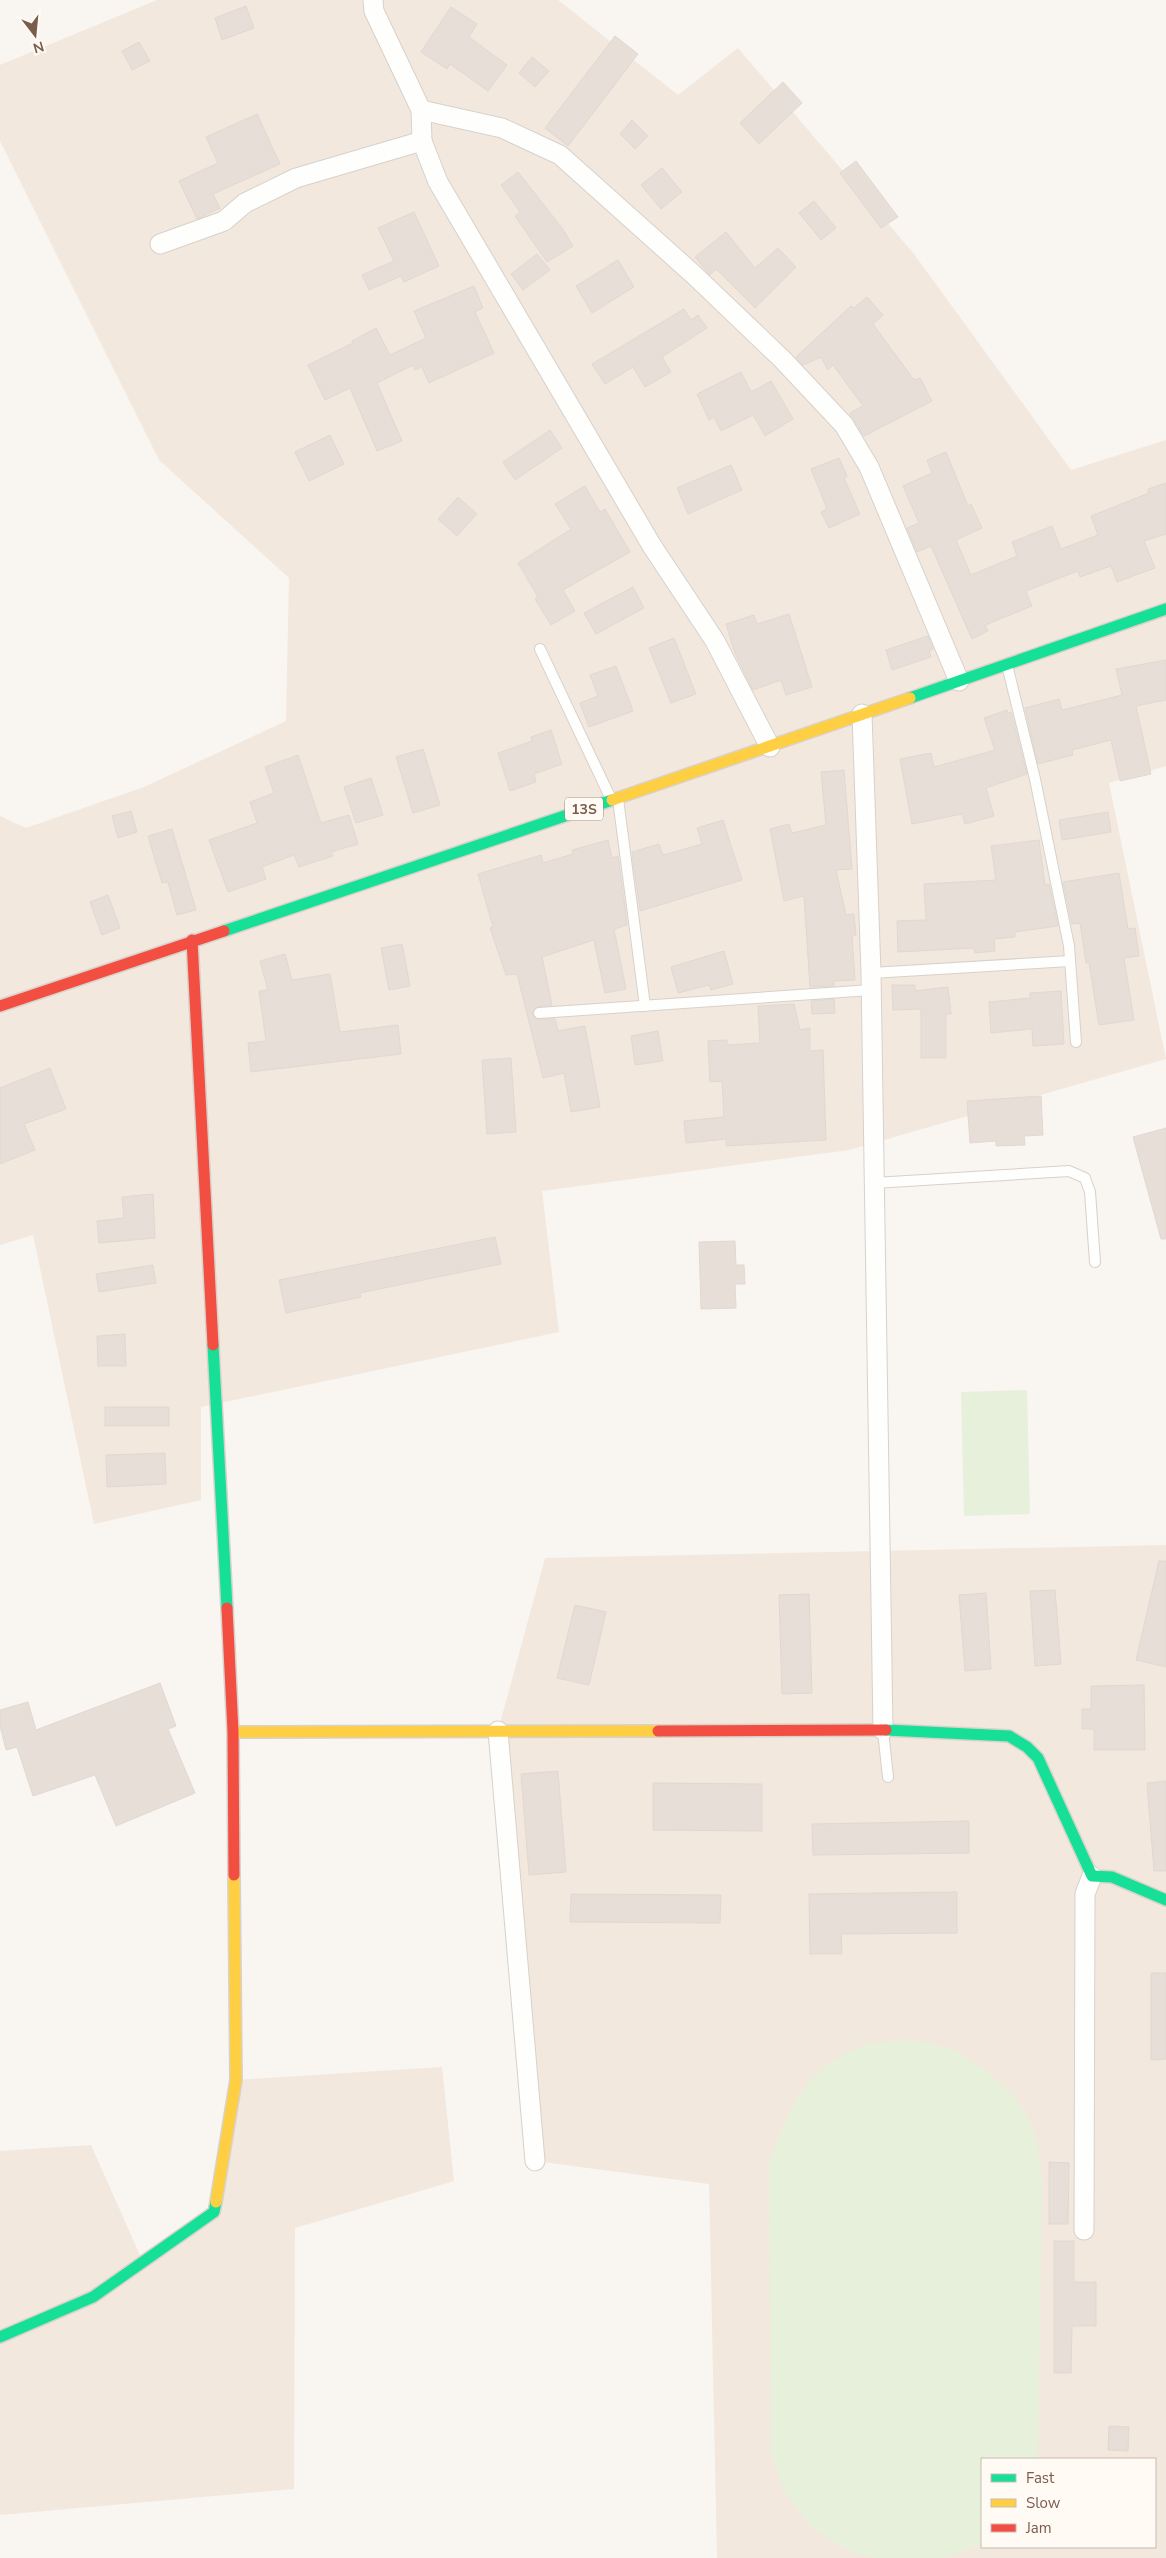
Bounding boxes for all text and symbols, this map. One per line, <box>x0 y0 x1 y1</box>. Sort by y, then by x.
north arrow <box>10 10 60 60</box>
text: N <box>31 36 46 58</box>
road number: 13S <box>565 798 603 821</box>
legend <box>981 2458 1156 2548</box>
text: Fast <box>1026 2468 1055 2488</box>
text: Slow <box>1026 2493 1061 2513</box>
text: Jam <box>1025 2518 1052 2538</box>

